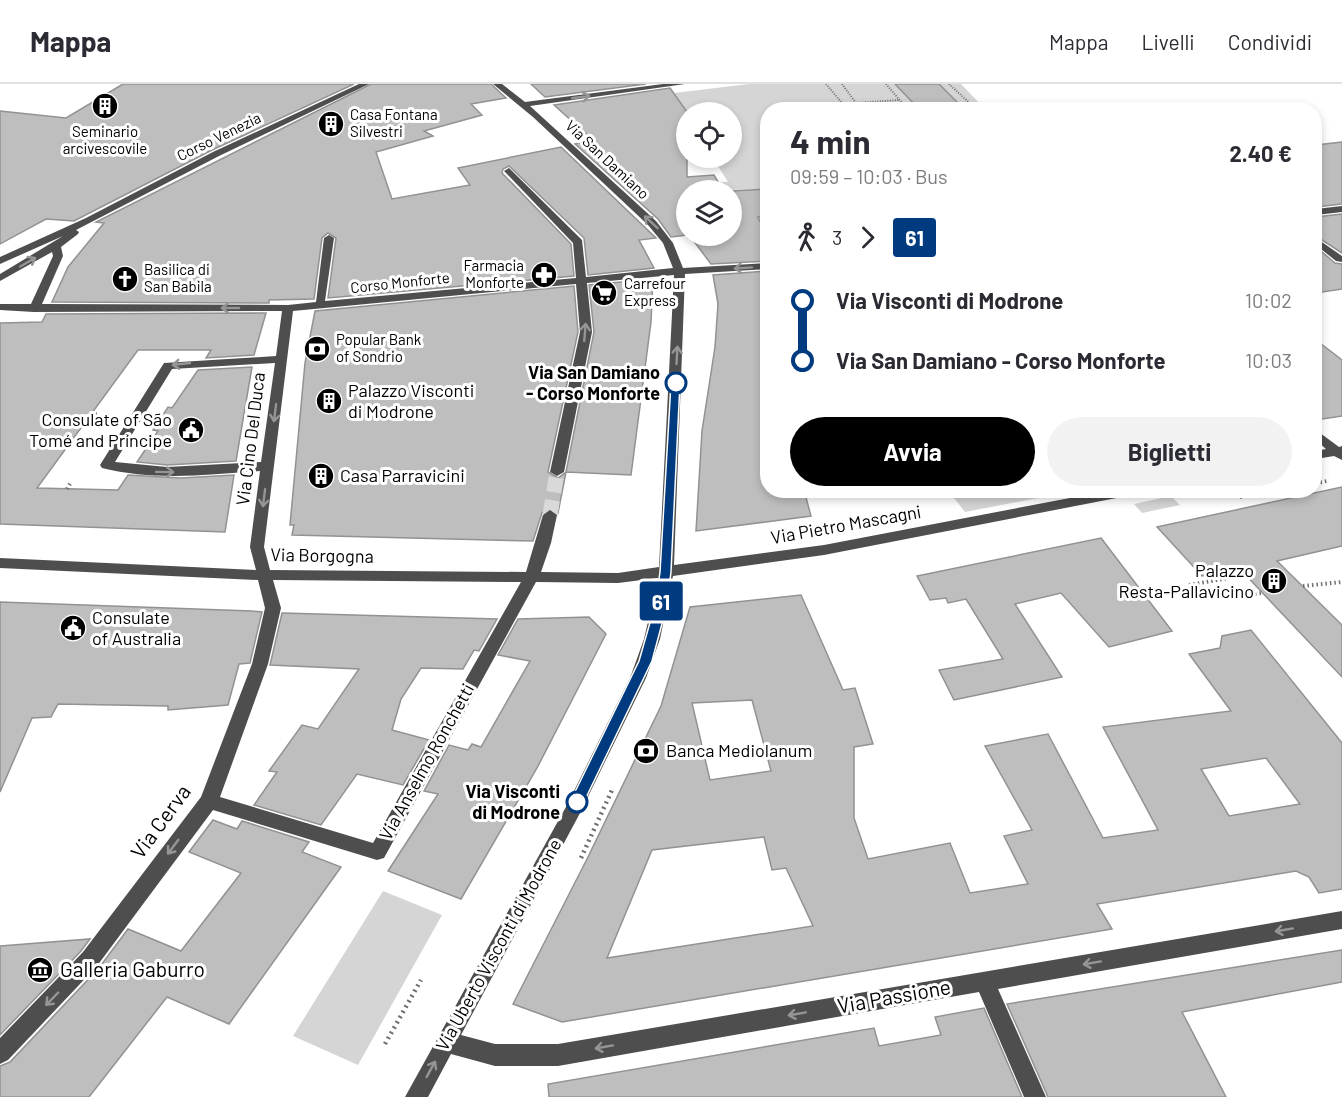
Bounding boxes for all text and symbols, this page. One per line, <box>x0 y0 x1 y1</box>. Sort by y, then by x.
text: Mappa <box>30 24 111 58</box>
text: Mappa <box>1049 29 1109 54</box>
text: Livelli <box>1142 29 1195 54</box>
text: Condividi <box>1228 29 1312 54</box>
building icon: Seminario arcivescovile <box>90 91 120 121</box>
one-way arrow <box>571 92 591 103</box>
map controls <box>676 102 742 246</box>
button: locate <box>676 102 742 168</box>
place label: Casa Fontana Silvestri <box>350 105 438 140</box>
street label: Corso Venezia <box>174 108 264 164</box>
building icon: Casa Fontana Silvestri <box>316 109 346 139</box>
street label: Via San Damiano <box>562 116 653 203</box>
text: 4 min <box>790 121 871 161</box>
place label: Seminario arcivescovile <box>63 122 147 157</box>
text: 2.40 € <box>1230 140 1292 166</box>
text: 09:59 – 10:03 · Bus <box>790 164 948 188</box>
button: layers <box>676 180 742 246</box>
one-way arrow <box>643 214 658 229</box>
icon: walk <box>790 221 823 254</box>
icon: forward <box>851 221 884 254</box>
text: 3 <box>832 225 842 249</box>
text: 61 <box>905 225 924 250</box>
one-way arrow <box>19 256 36 268</box>
place label: Farmacia Monforte <box>463 256 524 291</box>
place label: Basilica di San Babila <box>144 260 212 295</box>
pharmacy icon: Farmacia Monforte <box>529 260 559 290</box>
one-way arrow <box>733 263 753 274</box>
church icon: Basilica di San Babila <box>110 264 140 294</box>
street label: Corso Monforte <box>349 268 450 296</box>
place label: Carrefour Express <box>624 274 686 309</box>
supermarket icon: Carrefour Express <box>589 278 619 308</box>
text: Via Visconti di Modrone <box>836 287 1063 313</box>
text: 10:02 <box>1245 288 1292 312</box>
one-way arrow <box>220 302 240 314</box>
one-way arrow <box>580 323 591 342</box>
place label: Popular Bank of Sondrio <box>336 330 422 365</box>
bank icon: Popular Bank of Sondrio <box>302 334 332 364</box>
one-way arrow <box>672 346 683 366</box>
text: Via San Damiano - Corso Monforte <box>836 347 1166 373</box>
text: 10:03 <box>1245 348 1292 372</box>
one-way arrow <box>172 359 192 370</box>
place label: Via San Damiano - Corso Monforte <box>526 361 660 404</box>
street label: Via Cino Del Duca <box>231 371 269 507</box>
marker: Via San Damiano - Corso Monforte <box>665 372 687 394</box>
place label: Palazzo Visconti di Modrone <box>348 379 474 422</box>
building icon: Palazzo Visconti di Modrone <box>314 386 344 416</box>
one-way arrow <box>269 402 280 422</box>
place label: Consulate of São Tomé and Príncipe <box>29 408 172 451</box>
public building icon: Consulate of São Tomé and Príncipe <box>176 415 206 445</box>
button: Avvia <box>790 417 1035 486</box>
button: Biglietti <box>1047 417 1292 486</box>
building icon: Casa Parravicini <box>306 461 336 491</box>
place label: Casa Parravicini <box>340 464 465 486</box>
one-way arrow <box>154 466 174 478</box>
one-way arrow <box>258 488 269 508</box>
street label: Via Pietro Mascagni <box>769 500 923 548</box>
street label: Via Borgogna <box>270 543 374 567</box>
place label: Palazzo Resta-Pallavicino <box>1118 559 1254 602</box>
building icon: Palazzo Resta-Pallavicino <box>1259 566 1289 596</box>
line badge: 61 <box>634 582 688 620</box>
text: 61 <box>652 589 670 614</box>
place label: Consulate of Australia <box>92 606 181 649</box>
public building icon: Consulate of Australia <box>58 613 88 643</box>
street label: Via Anselmo Ronchetti <box>374 679 478 844</box>
bank icon: Banca Mediolanum <box>631 736 661 766</box>
place label: Banca Mediolanum <box>666 739 812 761</box>
street label: Via Cerva <box>125 779 195 863</box>
place label: Via Visconti di Modrone <box>465 780 560 823</box>
marker: Via Visconti di Modrone <box>566 791 588 813</box>
street label: Via Uberto Visconti di Modrone <box>431 835 566 1054</box>
one-way arrow <box>167 838 180 854</box>
one-way arrow <box>1275 924 1295 935</box>
museum icon: Galleria Gaburro <box>25 955 55 985</box>
place label: Galleria Gaburro <box>60 956 205 981</box>
one-way arrow <box>1083 957 1103 968</box>
street label: Via Passione <box>835 973 952 1018</box>
one-way arrow <box>45 991 59 1006</box>
one-way arrow <box>787 1008 807 1019</box>
one-way arrow <box>595 1041 615 1052</box>
one-way arrow <box>425 1061 437 1078</box>

